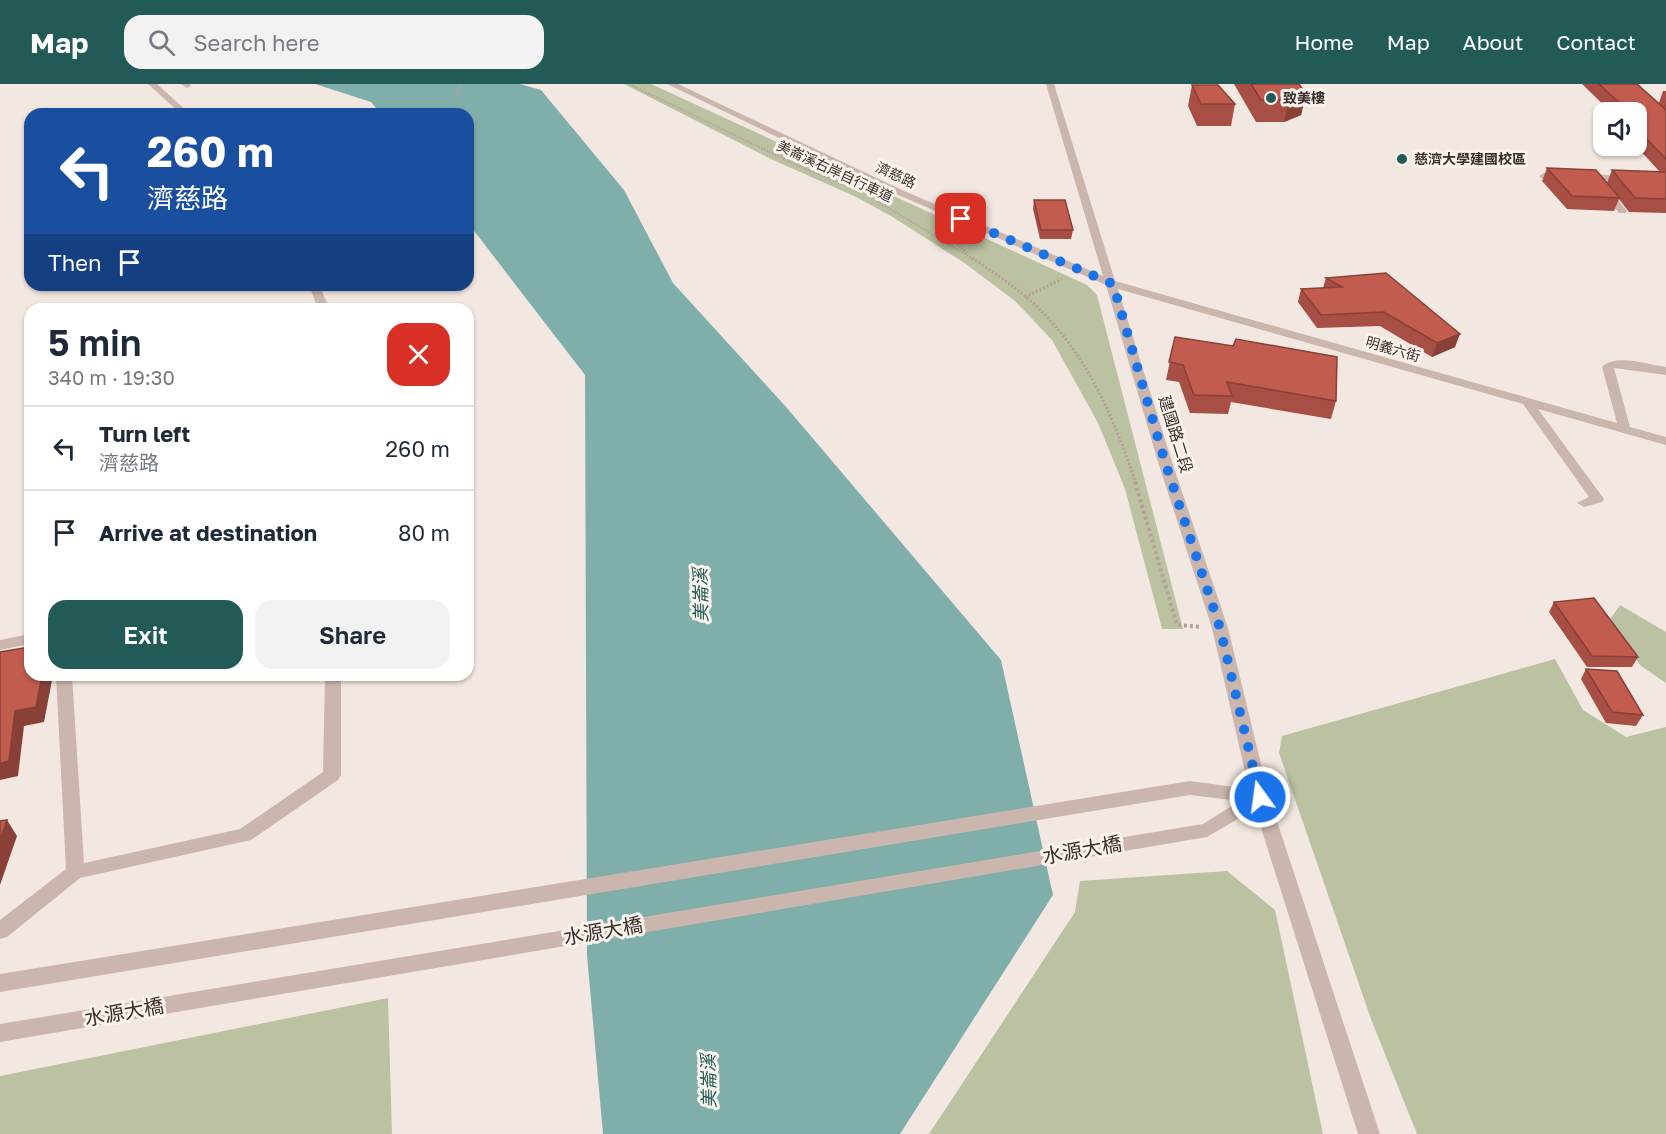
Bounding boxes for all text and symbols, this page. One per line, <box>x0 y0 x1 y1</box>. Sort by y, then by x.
search box <box>124 15 544 69</box>
text: Map <box>30 26 88 59</box>
icon: search <box>145 26 178 59</box>
text: Search here <box>193 29 319 56</box>
text: Home <box>1294 29 1354 55</box>
text: Map <box>1387 29 1430 55</box>
text: About <box>1463 29 1523 55</box>
text: Contact <box>1556 29 1636 55</box>
place label: 致美樓 <box>1283 89 1325 106</box>
marker: 致美樓 <box>1264 91 1278 105</box>
map controls <box>1593 102 1647 156</box>
button: sound <box>1593 102 1647 156</box>
text: 260 m <box>147 126 274 176</box>
icon: left <box>48 132 126 210</box>
street label: 美崙溪右岸自行車道 <box>775 136 896 205</box>
place label: 慈濟大學建國校區 <box>1414 150 1526 167</box>
marker: 慈濟大學建國校區 <box>1395 152 1409 166</box>
street label: 濟慈路 <box>874 158 919 191</box>
text: 濟慈路 <box>147 182 228 214</box>
pin <box>935 193 986 244</box>
icon: arrive <box>944 202 977 235</box>
icon: arrive <box>113 246 146 279</box>
text: Then <box>48 249 101 276</box>
text: 5 min <box>48 321 142 364</box>
button: close <box>387 323 450 386</box>
street label: 明義六街 <box>1364 333 1422 364</box>
text: 340 m · 19:30 <box>48 365 175 389</box>
street label: 建國路二段 <box>1155 393 1197 475</box>
text: Turn left <box>99 420 190 447</box>
icon: left <box>48 432 81 465</box>
text: 260 m <box>385 435 450 462</box>
text: 濟慈路 <box>99 450 159 474</box>
icon: arrive <box>48 516 81 549</box>
text: Arrive at destination <box>99 519 317 546</box>
text: 80 m <box>398 519 450 546</box>
water label: 美崙溪 <box>688 565 711 622</box>
button: Exit <box>48 600 243 669</box>
button: Share <box>255 600 450 669</box>
position arrow <box>1228 765 1292 829</box>
street label: 水源大橋 <box>1040 830 1123 868</box>
street label: 水源大橋 <box>561 911 644 949</box>
street label: 水源大橋 <box>82 992 165 1030</box>
water label: 美崙溪 <box>696 1051 719 1108</box>

